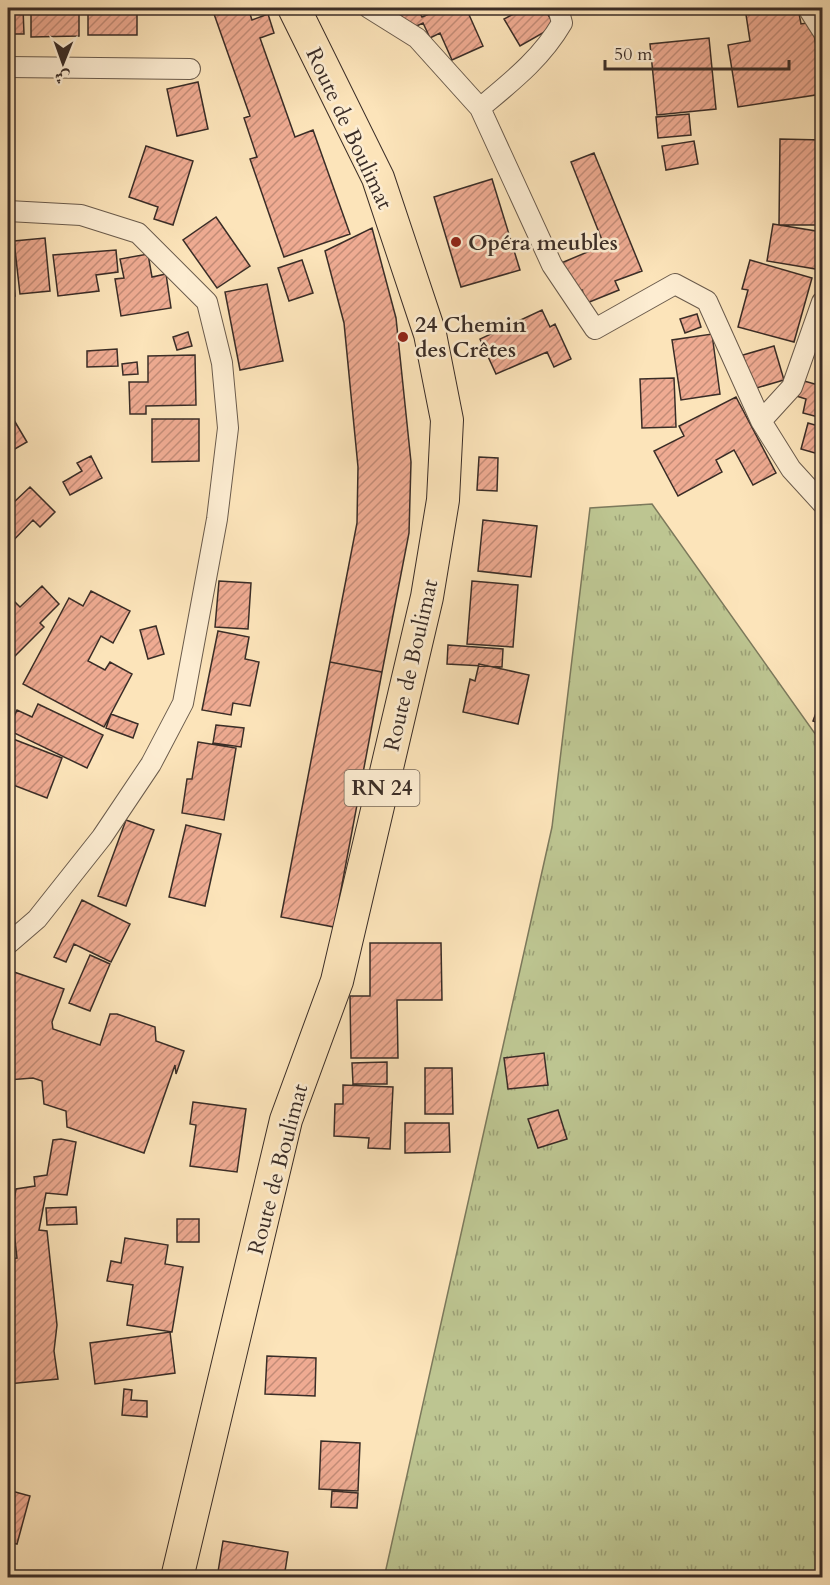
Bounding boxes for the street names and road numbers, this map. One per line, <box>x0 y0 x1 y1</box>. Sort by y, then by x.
street label: Route de Boulimat <box>298 43 400 214</box>
street label: Route de Boulimat <box>377 576 445 754</box>
road number: RN 24 <box>344 770 419 806</box>
street label: Route de Boulimat <box>241 1081 315 1258</box>

